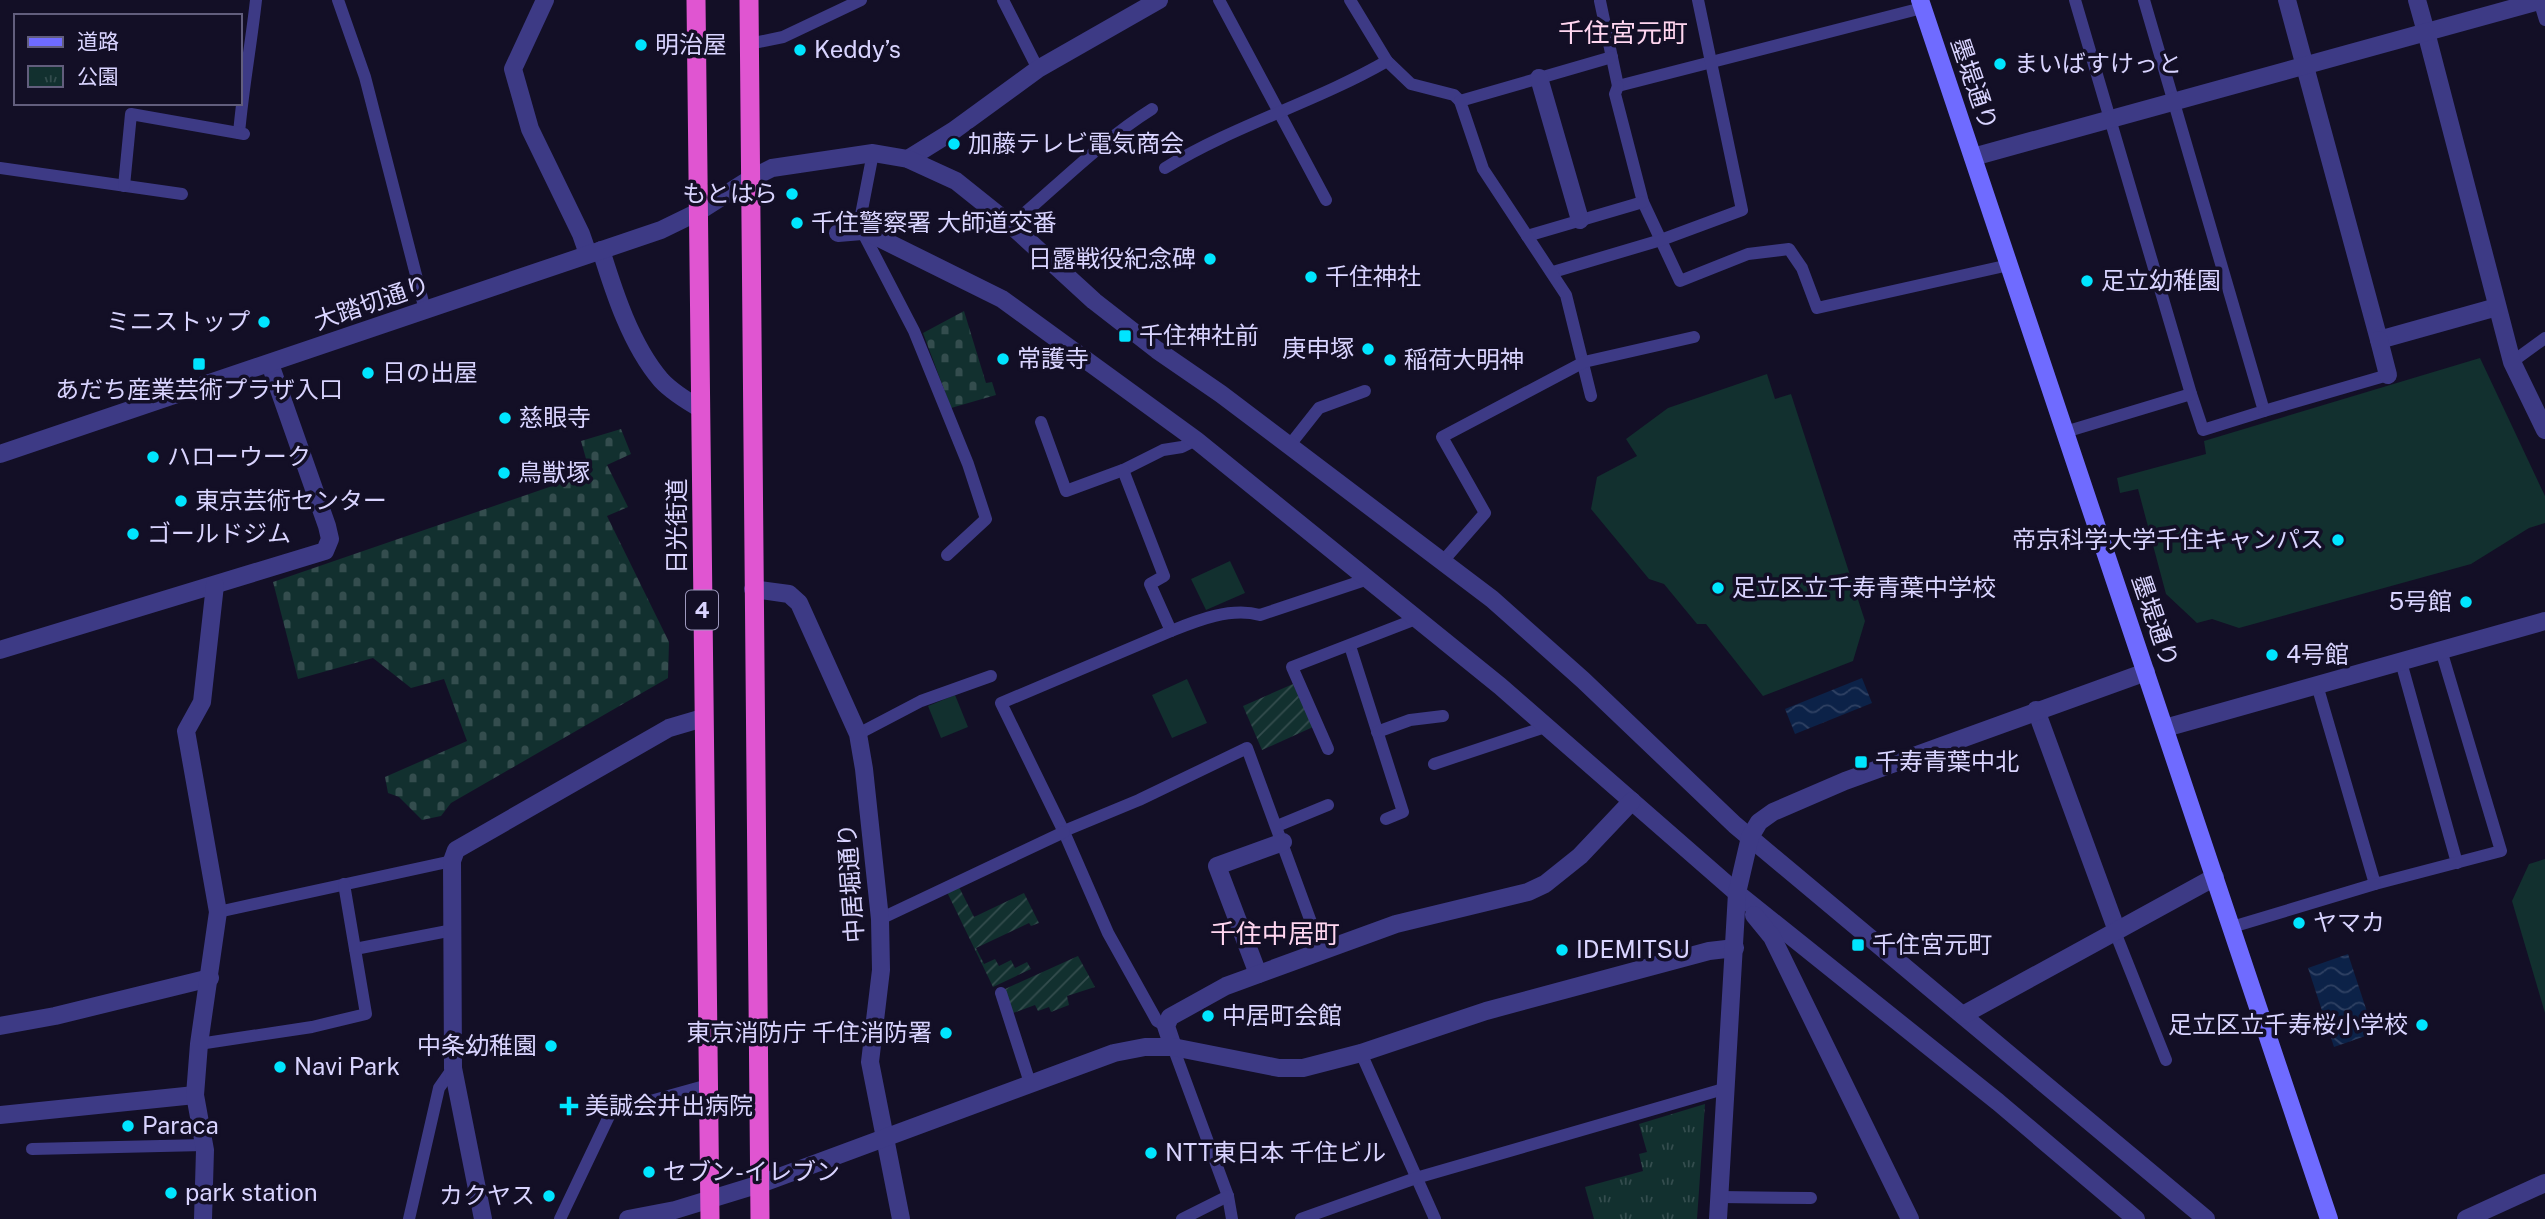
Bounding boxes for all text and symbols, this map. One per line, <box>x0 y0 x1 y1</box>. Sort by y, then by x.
legend <box>14 14 242 105</box>
district label: 千住宮元町 <box>1558 17 1688 48</box>
text: 道路 <box>77 29 119 54</box>
place label: 明治屋 <box>655 30 727 58</box>
street label: 墨堤通り <box>1946 34 2004 134</box>
place label: Keddy’s <box>814 35 901 63</box>
marker: 明治屋 <box>633 37 649 53</box>
marker: Keddy’s <box>792 42 808 58</box>
place label: まいばすけっと <box>2014 49 2182 77</box>
marker: まいばすけっと <box>1992 56 2008 72</box>
text: 公園 <box>77 64 119 89</box>
place label: 加藤テレビ電気商会 <box>968 129 1184 157</box>
marker: 加藤テレビ電気商会 <box>946 136 962 152</box>
place label: もとはら <box>682 179 778 207</box>
marker: もとはら <box>784 186 800 202</box>
place label: 千住警察署 大師道交番 <box>811 208 1057 236</box>
marker: 千住警察署 大師道交番 <box>789 215 805 231</box>
place label: 日露戦役紀念碑 <box>1028 244 1196 272</box>
marker: 日露戦役紀念碑 <box>1202 251 1218 267</box>
place label: 千住神社 <box>1325 262 1421 290</box>
place label: 足立幼稚園 <box>2101 266 2221 294</box>
street label: 大踏切通り <box>310 269 433 335</box>
marker: 千住神社 <box>1303 269 1319 285</box>
marker: 足立幼稚園 <box>2079 273 2095 289</box>
place label: ミニストップ <box>106 307 250 335</box>
marker: ミニストップ <box>256 314 272 330</box>
place label: 千住神社前 <box>1139 321 1259 349</box>
marker: 千住神社前 <box>1117 328 1133 344</box>
place label: 庚申塚 <box>1282 334 1354 362</box>
marker: 庚申塚 <box>1360 341 1376 357</box>
place label: 常護寺 <box>1017 344 1089 372</box>
place label: 稲荷大明神 <box>1404 345 1524 373</box>
marker: 常護寺 <box>995 351 1011 367</box>
marker: 稲荷大明神 <box>1382 352 1398 368</box>
marker: あだち産業芸術プラザ入口 <box>191 356 207 372</box>
place label: 日の出屋 <box>382 358 478 386</box>
marker: 日の出屋 <box>360 365 376 381</box>
place label: あだち産業芸術プラザ入口 <box>55 375 343 403</box>
place label: 慈眼寺 <box>519 403 591 431</box>
marker: 慈眼寺 <box>497 410 513 426</box>
place label: ハローウーク <box>167 442 311 470</box>
marker: ハローウーク <box>145 449 161 465</box>
place label: 鳥獣塚 <box>518 458 590 486</box>
marker: 鳥獣塚 <box>496 465 512 481</box>
street label: 日光街道 <box>662 478 690 574</box>
place label: 東京芸術センター <box>195 486 387 514</box>
marker: 東京芸術センター <box>173 493 189 509</box>
place label: ゴールドジム <box>147 519 291 547</box>
place label: 帝京科学大学千住キャンパス <box>2012 525 2324 553</box>
marker: ゴールドジム <box>125 526 141 542</box>
marker: 帝京科学大学千住キャンパス <box>2330 532 2346 548</box>
street label: 墨堤通り <box>2127 571 2185 671</box>
place label: 足立区立千寿青葉中学校 <box>1732 573 1996 601</box>
marker: 足立区立千寿青葉中学校 <box>1710 580 1726 596</box>
place label: 5号館 <box>2389 587 2452 615</box>
road number: 4 <box>686 590 718 630</box>
marker: 5号館 <box>2458 594 2474 610</box>
place label: 4号館 <box>2286 640 2349 668</box>
marker: 4号館 <box>2264 647 2280 663</box>
place label: 千寿青葉中北 <box>1875 747 2019 775</box>
marker: 千寿青葉中北 <box>1853 754 1869 770</box>
street label: 中居堀通り <box>832 822 868 944</box>
place label: ヤマカ <box>2313 908 2385 936</box>
marker: ヤマカ <box>2291 915 2307 931</box>
district label: 千住中居町 <box>1210 918 1340 949</box>
place label: 千住宮元町 <box>1872 930 1992 958</box>
place label: IDEMITSU <box>1576 935 1690 963</box>
marker: 千住宮元町 <box>1850 937 1866 953</box>
marker: IDEMITSU <box>1554 942 1570 958</box>
place label: 中居町会館 <box>1222 1001 1342 1029</box>
marker: 中居町会館 <box>1200 1008 1216 1024</box>
place label: 足立区立千寿桜小学校 <box>2168 1010 2408 1038</box>
marker: 足立区立千寿桜小学校 <box>2414 1017 2430 1033</box>
place label: 東京消防庁 千住消防署 <box>686 1018 932 1046</box>
marker: 東京消防庁 千住消防署 <box>938 1025 954 1041</box>
place label: 中条幼稚園 <box>417 1031 537 1059</box>
marker: 中条幼稚園 <box>543 1038 559 1054</box>
place label: Navi Park <box>294 1052 400 1080</box>
marker: Navi Park <box>272 1059 288 1075</box>
place label: 美誠会井出病院 <box>585 1091 753 1119</box>
marker: 美誠会井出病院 <box>559 1096 579 1116</box>
place label: Paraca <box>142 1111 219 1139</box>
marker: Paraca <box>120 1118 136 1134</box>
place label: NTT東日本 千住ビル <box>1165 1138 1386 1166</box>
marker: NTT東日本 千住ビル <box>1143 1145 1159 1161</box>
place label: セブン-イレブン <box>663 1157 840 1185</box>
marker: セブン-イレブン <box>641 1164 657 1180</box>
place label: park station <box>185 1178 318 1206</box>
place label: カクヤス <box>439 1181 535 1209</box>
marker: park station <box>163 1185 179 1201</box>
marker: カクヤス <box>541 1188 557 1204</box>

